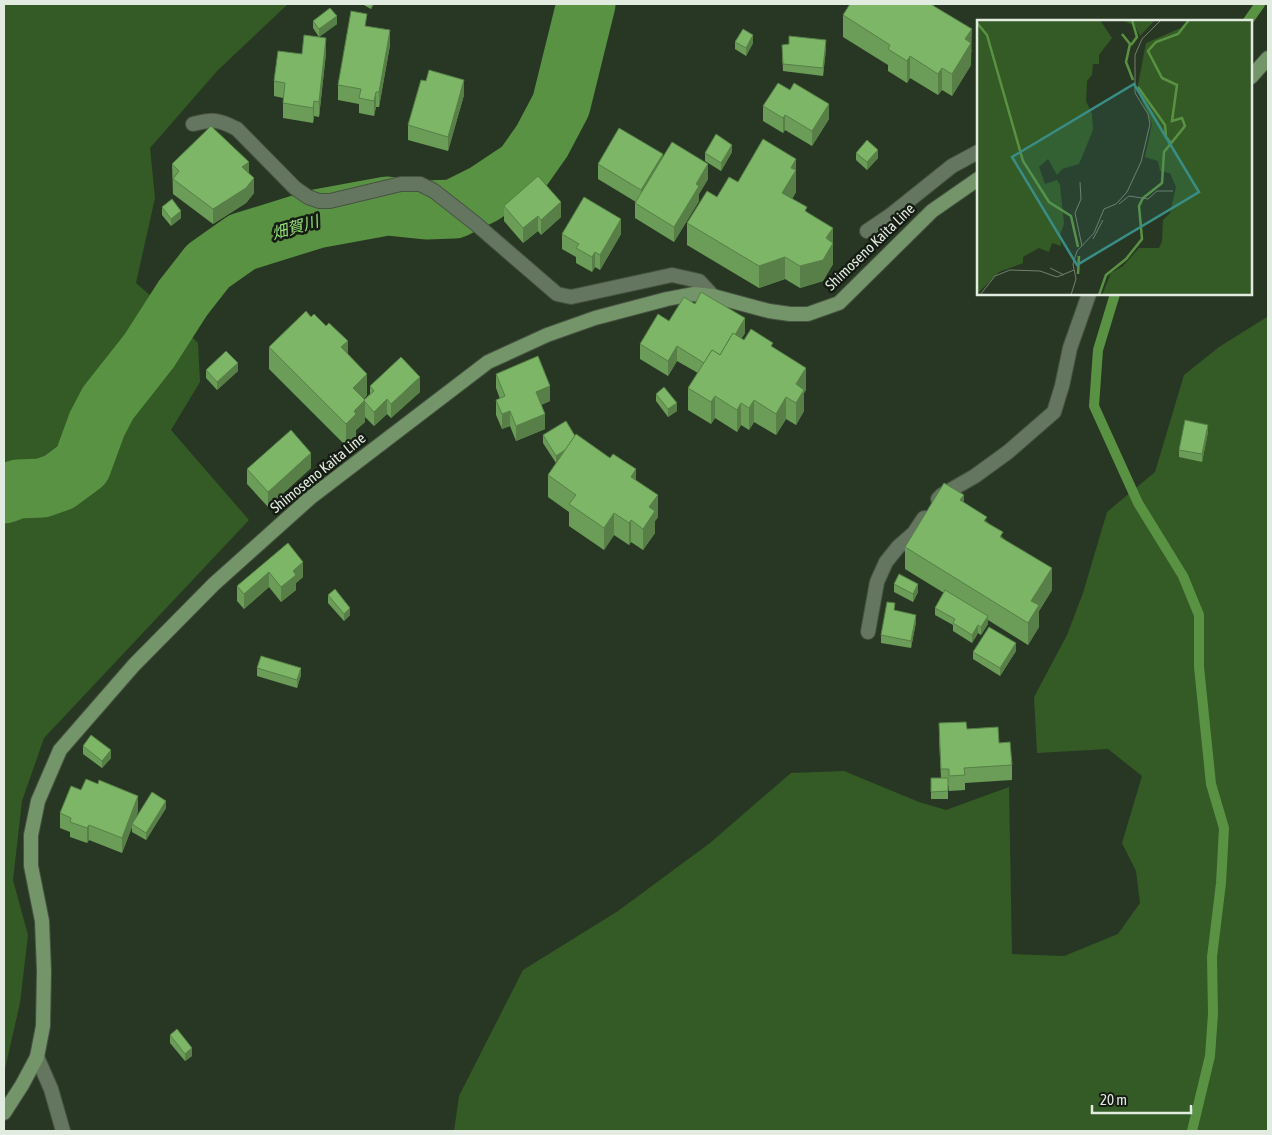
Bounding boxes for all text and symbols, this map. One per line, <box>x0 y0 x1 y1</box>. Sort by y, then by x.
inset map <box>977 20 1252 295</box>
street label: Shimoseno Kaita Line <box>821 200 918 294</box>
water label: 畑賀川 <box>269 211 322 242</box>
street label: Shimoseno Kaita Line <box>267 429 369 516</box>
scale bar <box>1092 1082 1191 1114</box>
text: 20 m <box>1100 1091 1127 1108</box>

